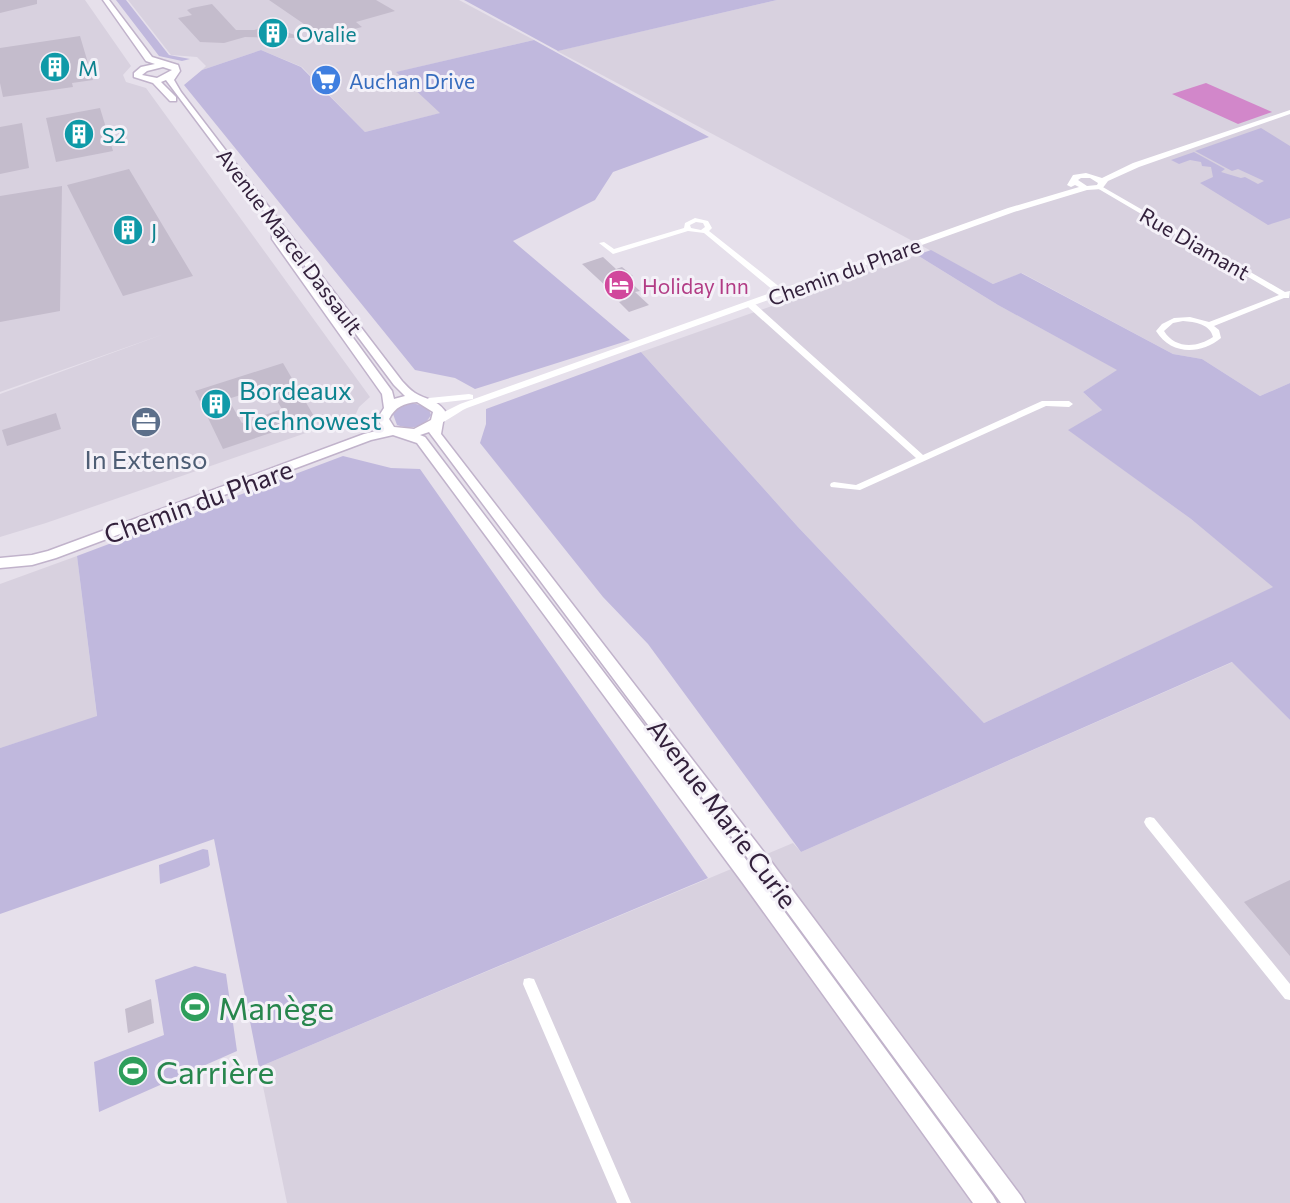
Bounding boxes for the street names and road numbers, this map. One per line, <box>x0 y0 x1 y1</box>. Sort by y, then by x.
street label: Avenue Marcel Dassault <box>212 143 368 339</box>
street label: Rue Diamant <box>1136 202 1254 284</box>
street label: Chemin du Phare <box>764 232 924 310</box>
street label: Chemin du Phare <box>99 452 297 550</box>
street label: Avenue Marie Curie <box>642 712 804 914</box>

